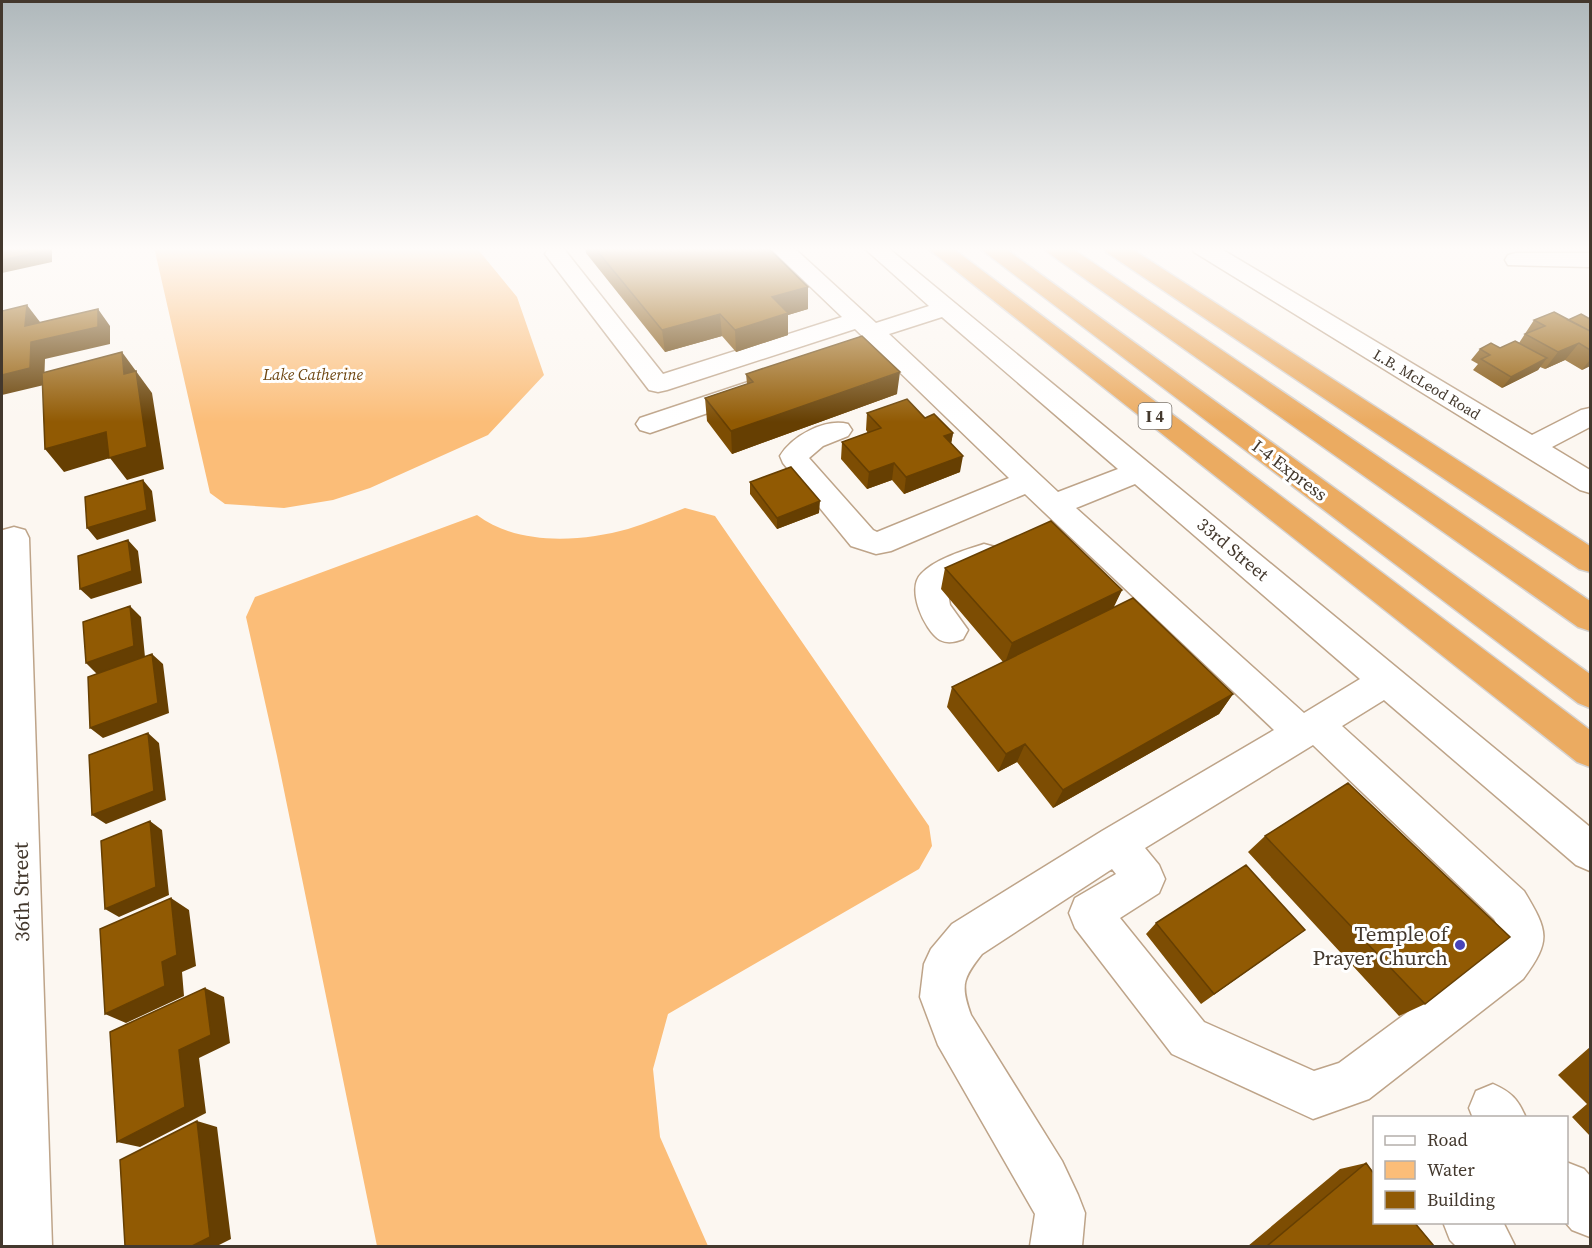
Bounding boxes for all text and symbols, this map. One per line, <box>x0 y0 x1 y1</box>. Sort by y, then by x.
street label: L.B. McLeod Road <box>1369 344 1485 425</box>
water label: Lake Catherine <box>262 363 364 385</box>
road number: I 4 <box>1138 403 1172 429</box>
street label: I-4 Express <box>1247 433 1333 507</box>
street label: 33rd Street <box>1192 512 1274 586</box>
street label: 36th Street <box>6 842 36 942</box>
place label: Temple of Prayer Church <box>1313 919 1450 972</box>
marker: Temple of Prayer Church <box>1453 938 1467 952</box>
legend <box>1373 1116 1568 1224</box>
text: Road <box>1427 1127 1468 1152</box>
text: Water <box>1427 1157 1475 1182</box>
text: Building <box>1427 1187 1495 1212</box>

